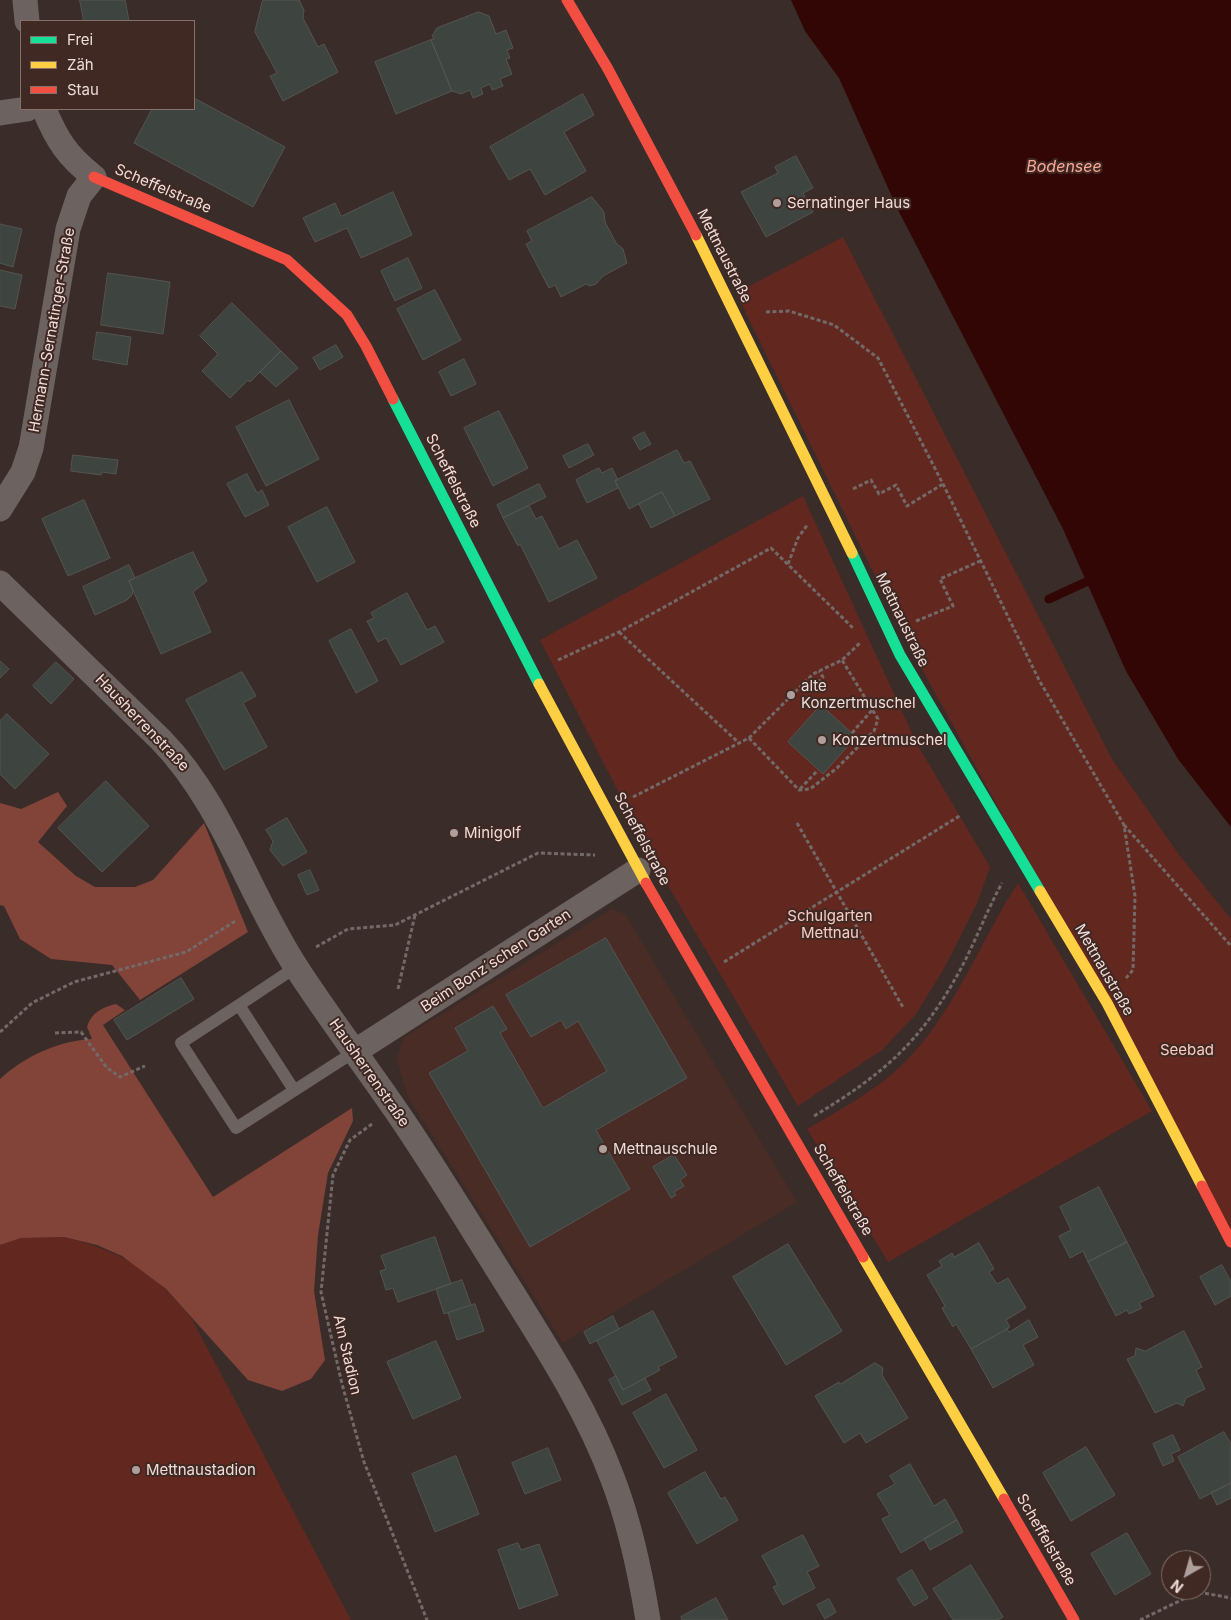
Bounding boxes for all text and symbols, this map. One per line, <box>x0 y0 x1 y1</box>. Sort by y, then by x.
legend <box>20 20 195 110</box>
text: Frei <box>67 30 93 49</box>
text: Zäh <box>67 55 94 74</box>
text: Stau <box>67 80 99 99</box>
water label: Bodensee <box>1026 157 1102 177</box>
street label: Scheffelstraße <box>112 161 214 217</box>
place label: Sernatinger Haus <box>787 194 910 212</box>
marker: Sernatinger Haus <box>771 197 783 209</box>
street label: Mettnaustraße <box>693 206 755 306</box>
street label: Hermann-Sernatinger-Straße <box>25 226 79 434</box>
street label: Scheffelstraße <box>422 431 484 531</box>
street label: Mettnaustraße <box>871 570 933 670</box>
street label: Hausherrenstraße <box>91 671 193 775</box>
place label: alte Konzertmuschel <box>801 677 916 712</box>
marker: alte Konzertmuschel <box>785 689 797 701</box>
place label: Konzertmuschel <box>832 731 947 749</box>
marker: Konzertmuschel <box>816 734 828 746</box>
street label: Scheffelstraße <box>610 789 674 889</box>
place label: Minigolf <box>464 824 521 842</box>
marker: Minigolf <box>448 827 460 839</box>
street label: Beim Bonz´schen Garten <box>418 906 574 1016</box>
park label: Schulgarten Mettnau <box>787 907 873 942</box>
street label: Mettnaustraße <box>1071 921 1137 1019</box>
street label: Hausherrenstraße <box>325 1016 413 1130</box>
park label: Seebad <box>1160 1041 1214 1059</box>
place label: Mettnauschule <box>613 1140 718 1158</box>
street label: Scheffelstraße <box>809 1141 877 1239</box>
marker: Mettnauschule <box>597 1143 609 1155</box>
street label: Am Stadion <box>329 1313 365 1397</box>
place label: Mettnaustadion <box>146 1461 256 1479</box>
marker: Mettnaustadion <box>130 1464 142 1476</box>
street label: Scheffelstraße <box>1012 1491 1080 1589</box>
north arrow <box>1161 1550 1211 1600</box>
text: N <box>1168 1576 1187 1596</box>

